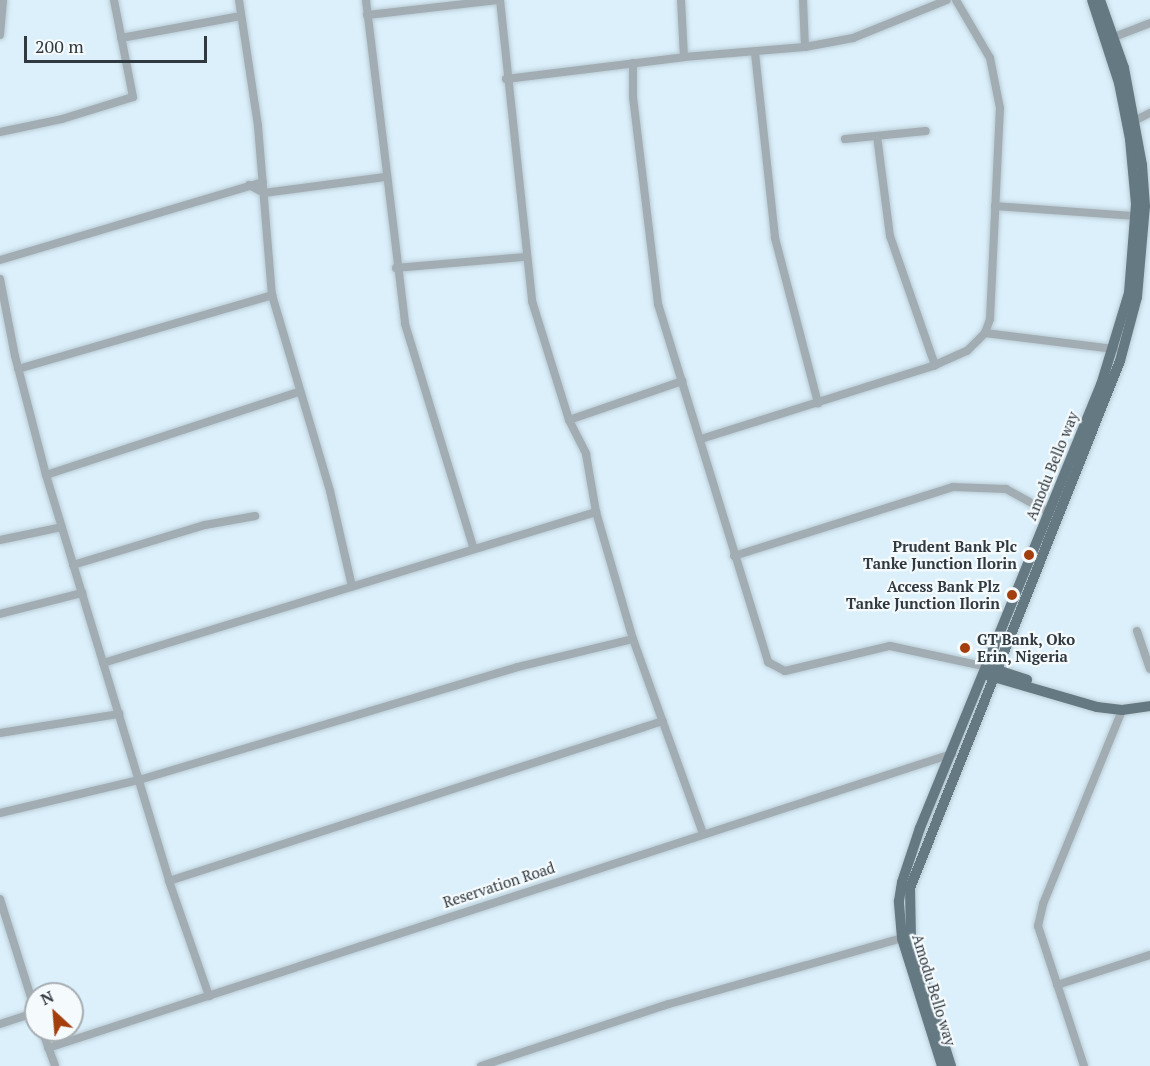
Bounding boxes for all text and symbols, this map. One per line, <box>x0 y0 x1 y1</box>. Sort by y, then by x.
scale bar <box>27 24 210 62</box>
text: 200 m <box>35 34 84 58</box>
street label: Amodu Bello way <box>1022 409 1082 523</box>
place label: Prudent Bank Plc Tanke Junction Ilorin <box>863 537 1017 572</box>
marker: Prudent Bank Plc Tanke Junction Ilorin <box>1022 548 1036 562</box>
place label: Access Bank Plz Tanke Junction Ilorin <box>846 577 1000 612</box>
marker: Access Bank Plz Tanke Junction Ilorin <box>1005 588 1019 602</box>
place label: GT Bank, Oko Erin, Nigeria <box>977 630 1076 665</box>
marker: GT Bank, Oko Erin, Nigeria <box>958 641 972 655</box>
street label: Reservation Road <box>441 858 557 912</box>
street label: Amodu Bello way <box>908 932 960 1048</box>
north arrow <box>24 982 84 1042</box>
text: N <box>37 985 57 1010</box>

